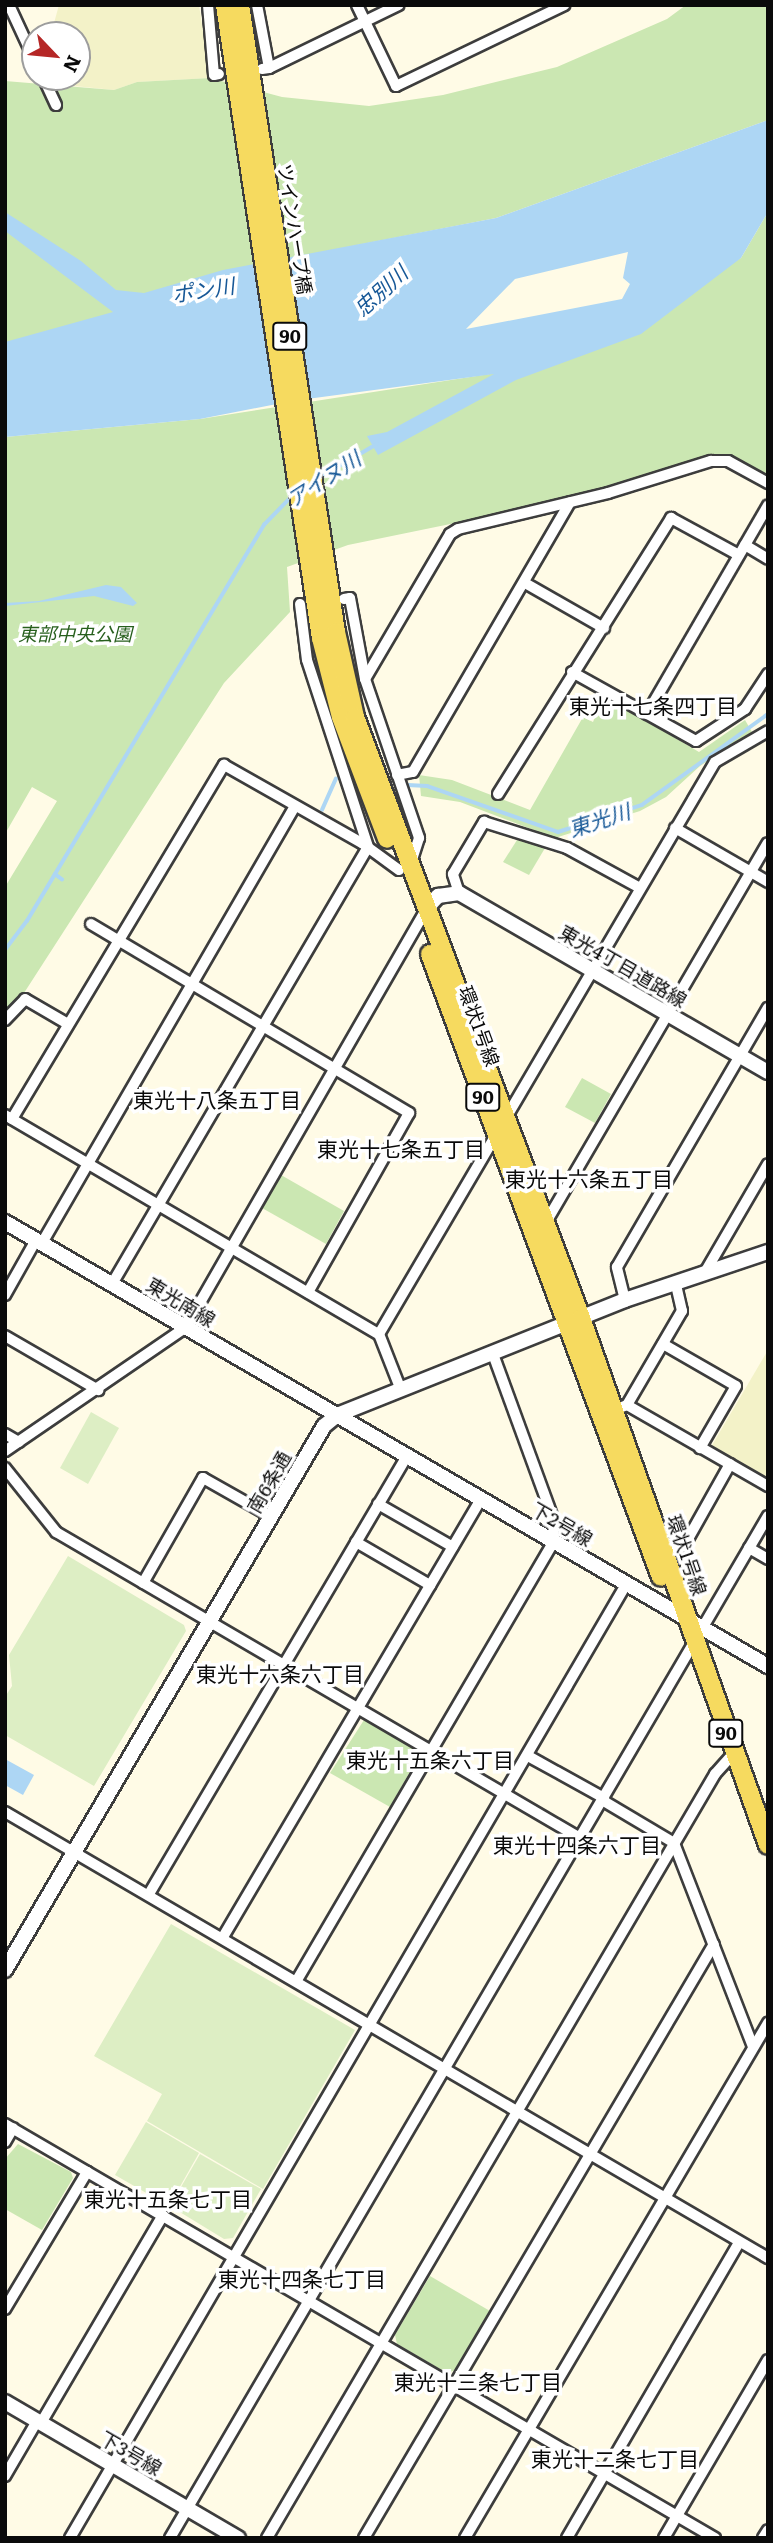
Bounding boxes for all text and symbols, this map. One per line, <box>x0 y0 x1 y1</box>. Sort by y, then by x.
north arrow <box>21 21 91 91</box>
text: N <box>57 51 89 78</box>
street label: ツインハープ橋 <box>273 162 317 296</box>
water label: 忠別川 <box>348 260 412 320</box>
water label: ポン川 <box>170 272 236 306</box>
road number: 90 <box>271 322 309 350</box>
water label: アイヌ川 <box>281 445 365 511</box>
park label: 東部中央公園 <box>18 623 132 645</box>
district label: 東光十七条四丁目 <box>569 692 737 718</box>
water label: 東光川 <box>565 797 633 841</box>
street label: 東光4丁目道路線 <box>555 920 691 1012</box>
street label: 環状1号線 <box>454 983 504 1069</box>
road number: 90 <box>464 1082 502 1112</box>
district label: 東光十八条五丁目 <box>133 1086 301 1112</box>
district label: 東光十七条五丁目 <box>317 1135 485 1161</box>
district label: 東光十六条五丁目 <box>505 1165 673 1191</box>
street label: 東光南線 <box>143 1273 219 1331</box>
street label: 南6条通 <box>242 1447 296 1517</box>
street label: 下2号線 <box>527 1497 597 1551</box>
street label: 環状1号線 <box>663 1512 711 1598</box>
district label: 東光十六条六丁目 <box>196 1660 364 1686</box>
road number: 90 <box>707 1718 745 1748</box>
district label: 東光十五条六丁目 <box>346 1746 514 1772</box>
district label: 東光十四条六丁目 <box>493 1831 661 1857</box>
district label: 東光十五条七丁目 <box>84 2185 252 2211</box>
district label: 東光十四条七丁目 <box>218 2265 386 2291</box>
district label: 東光十三条七丁目 <box>394 2368 562 2394</box>
street label: 下3号線 <box>96 2426 166 2480</box>
district label: 東光十二条七丁目 <box>531 2445 699 2471</box>

